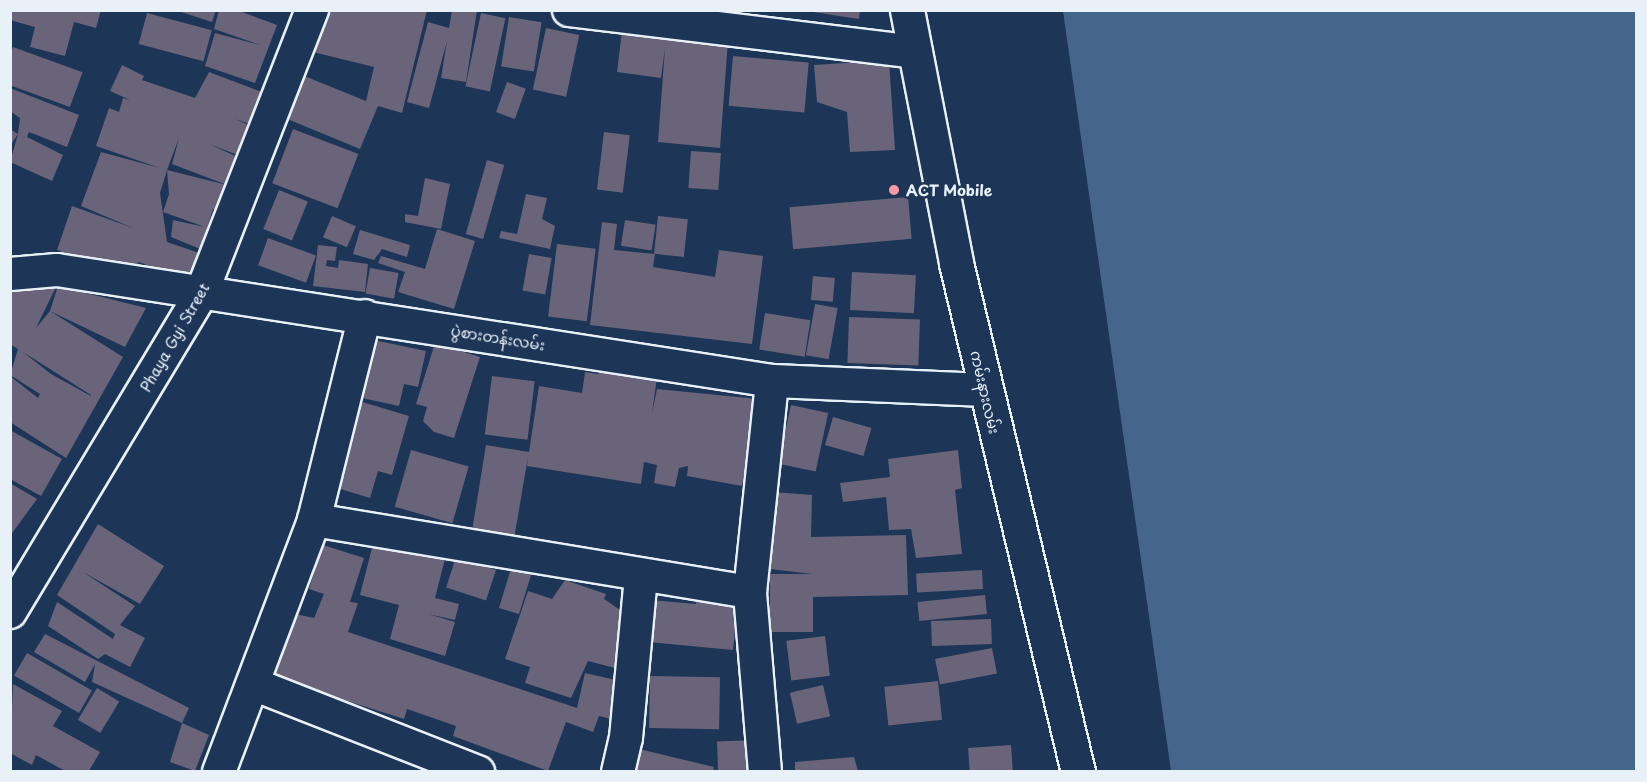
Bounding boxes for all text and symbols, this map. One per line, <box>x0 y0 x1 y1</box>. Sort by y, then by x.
place label: ACT Mobile <box>906 181 993 199</box>
marker: ACT Mobile <box>887 183 901 197</box>
street label: Phaya Gyi Street <box>135 279 213 395</box>
street label: ပွဲစားတန်းလမ်း <box>450 321 546 353</box>
street label: ကမ်းနားလမ်း <box>968 349 1004 435</box>

